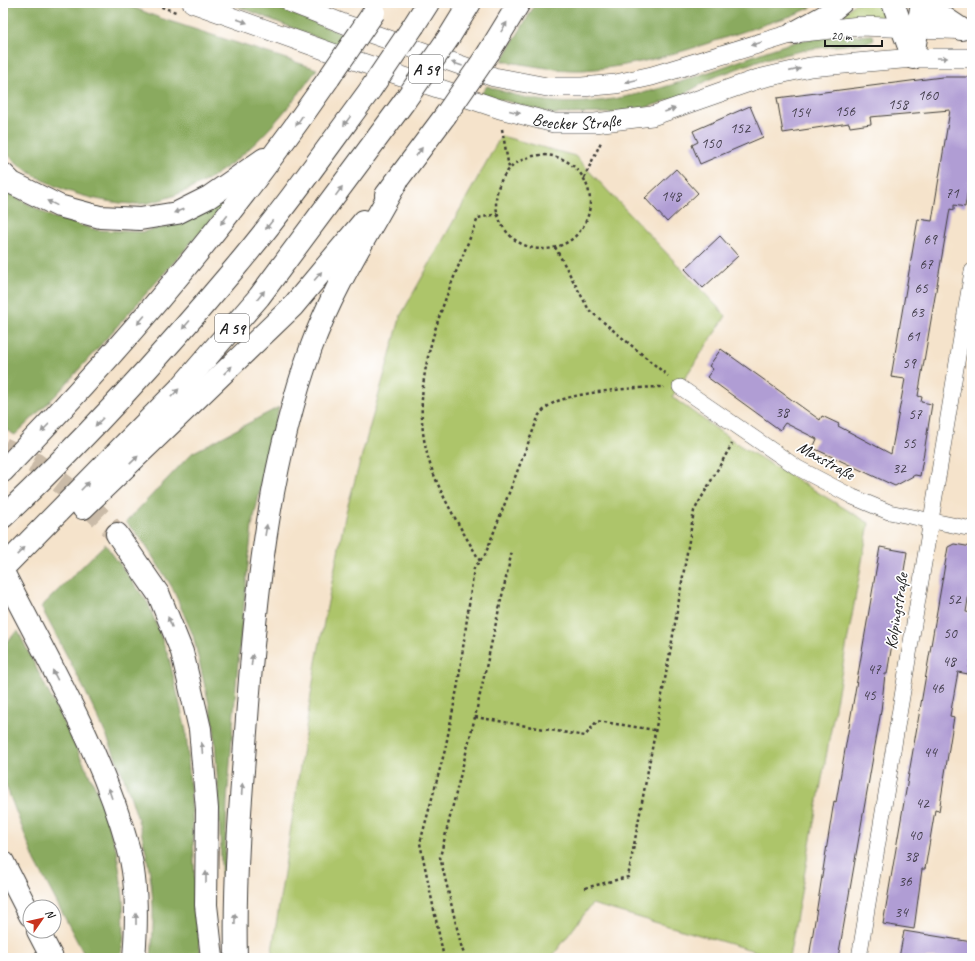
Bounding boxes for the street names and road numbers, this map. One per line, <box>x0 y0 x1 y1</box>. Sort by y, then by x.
road number: A 59 <box>409 55 443 83</box>
street label: Beecker Straße <box>530 108 623 134</box>
road number: A 59 <box>215 314 249 342</box>
street label: Maxstraße <box>793 436 859 485</box>
street label: Kolpingstraße <box>880 570 913 651</box>

